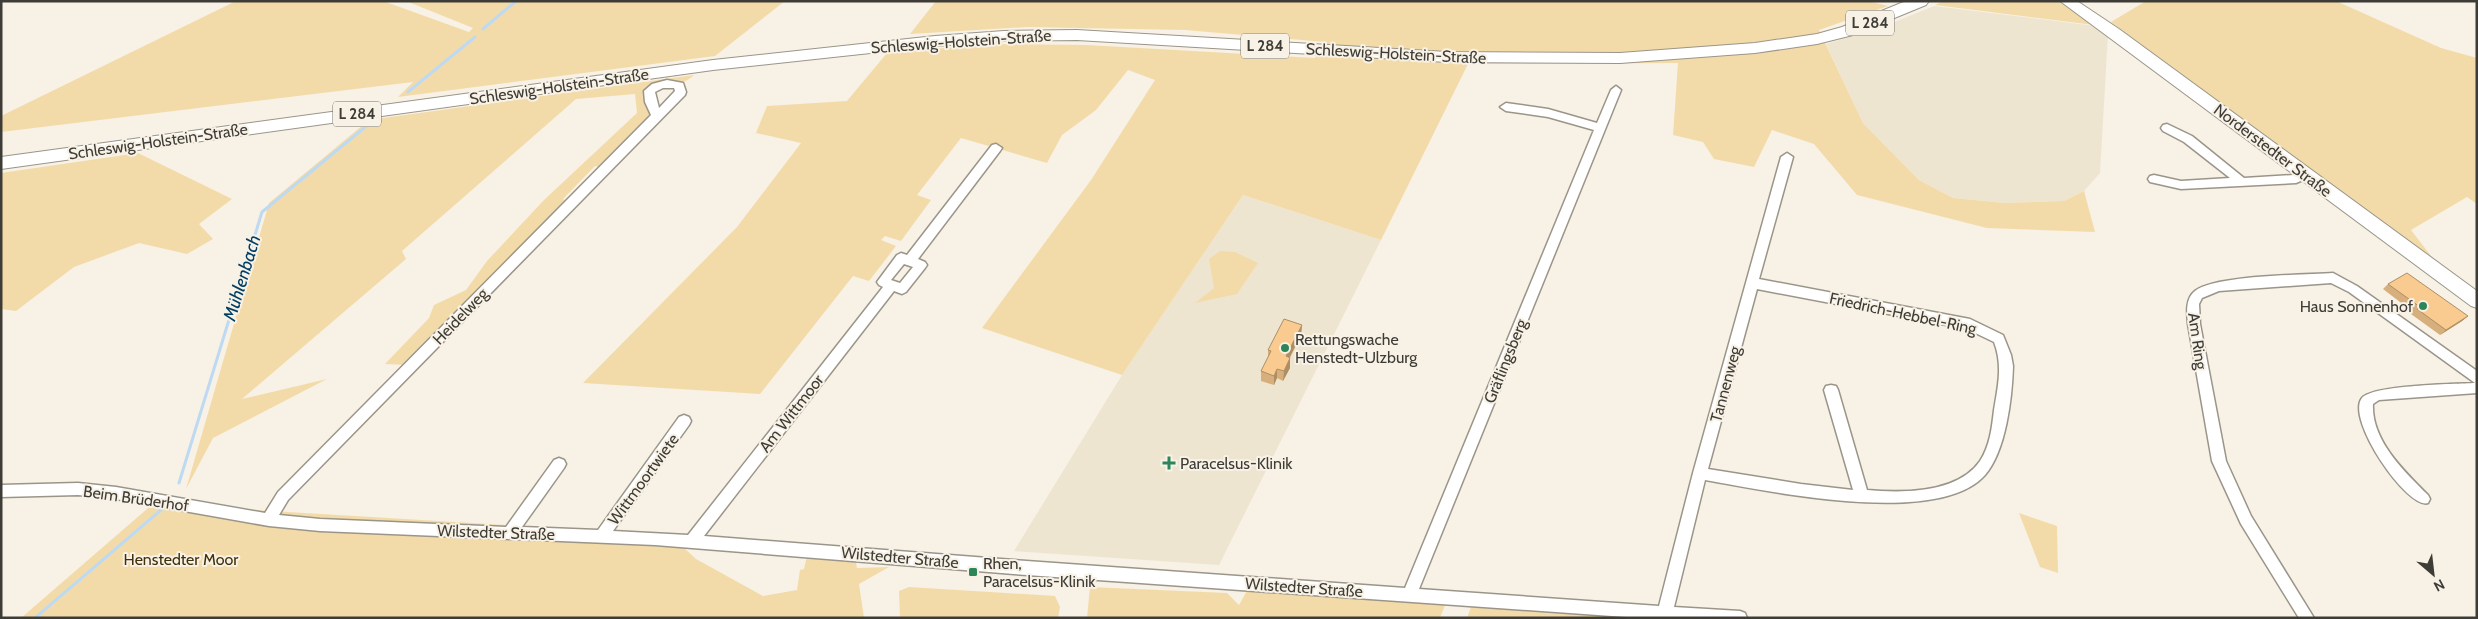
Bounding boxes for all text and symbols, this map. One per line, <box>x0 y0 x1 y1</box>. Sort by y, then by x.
road number: L 284 <box>1846 10 1894 36</box>
street label: Schleswig-Holstein-Straße <box>870 26 1052 57</box>
road number: L 284 <box>1241 34 1289 58</box>
street label: Schleswig-Holstein-Straße <box>1305 39 1487 68</box>
street label: Schleswig-Holstein-Straße <box>468 65 650 108</box>
street label: Norderstedter Straße <box>2210 100 2335 201</box>
road number: L 284 <box>333 102 381 126</box>
street label: Schleswig-Holstein-Straße <box>67 120 249 163</box>
water label: Mühlenbach <box>218 232 265 325</box>
street label: Heidelweg <box>429 283 493 349</box>
street label: Friedrich-Hebbel-Ring <box>1828 289 1979 339</box>
place label: Haus Sonnenhof <box>2300 297 2414 316</box>
marker: Haus Sonnenhof <box>2417 300 2429 312</box>
street label: Am Ring <box>2184 311 2211 372</box>
street label: Gräflingsberg <box>1480 315 1531 406</box>
place label: Rettungswache Henstedt-Ulzburg <box>1295 330 1418 367</box>
marker: Rettungswache Henstedt-Ulzburg <box>1279 342 1291 354</box>
street label: Tannenweg <box>1706 343 1745 424</box>
street label: Am Wittmoor <box>755 370 828 456</box>
street label: Wittmoortwiete <box>604 430 683 529</box>
place label: Paracelsus-Klinik <box>1180 454 1293 473</box>
marker: Paracelsus-Klinik <box>1162 456 1176 470</box>
street label: Beim Brüderhof <box>82 482 191 515</box>
street label: Wilstedter Straße <box>437 521 555 544</box>
street label: Wilstedter Straße <box>840 543 960 572</box>
north arrow <box>2408 549 2458 599</box>
park label: Henstedter Moor <box>124 550 239 569</box>
place label: Rhen, Paracelsus-Klinik <box>983 554 1096 591</box>
marker: Rhen, Paracelsus-Klinik <box>967 566 979 578</box>
street label: Wilstedter Straße <box>1245 574 1363 601</box>
text: N <box>2431 575 2448 596</box>

